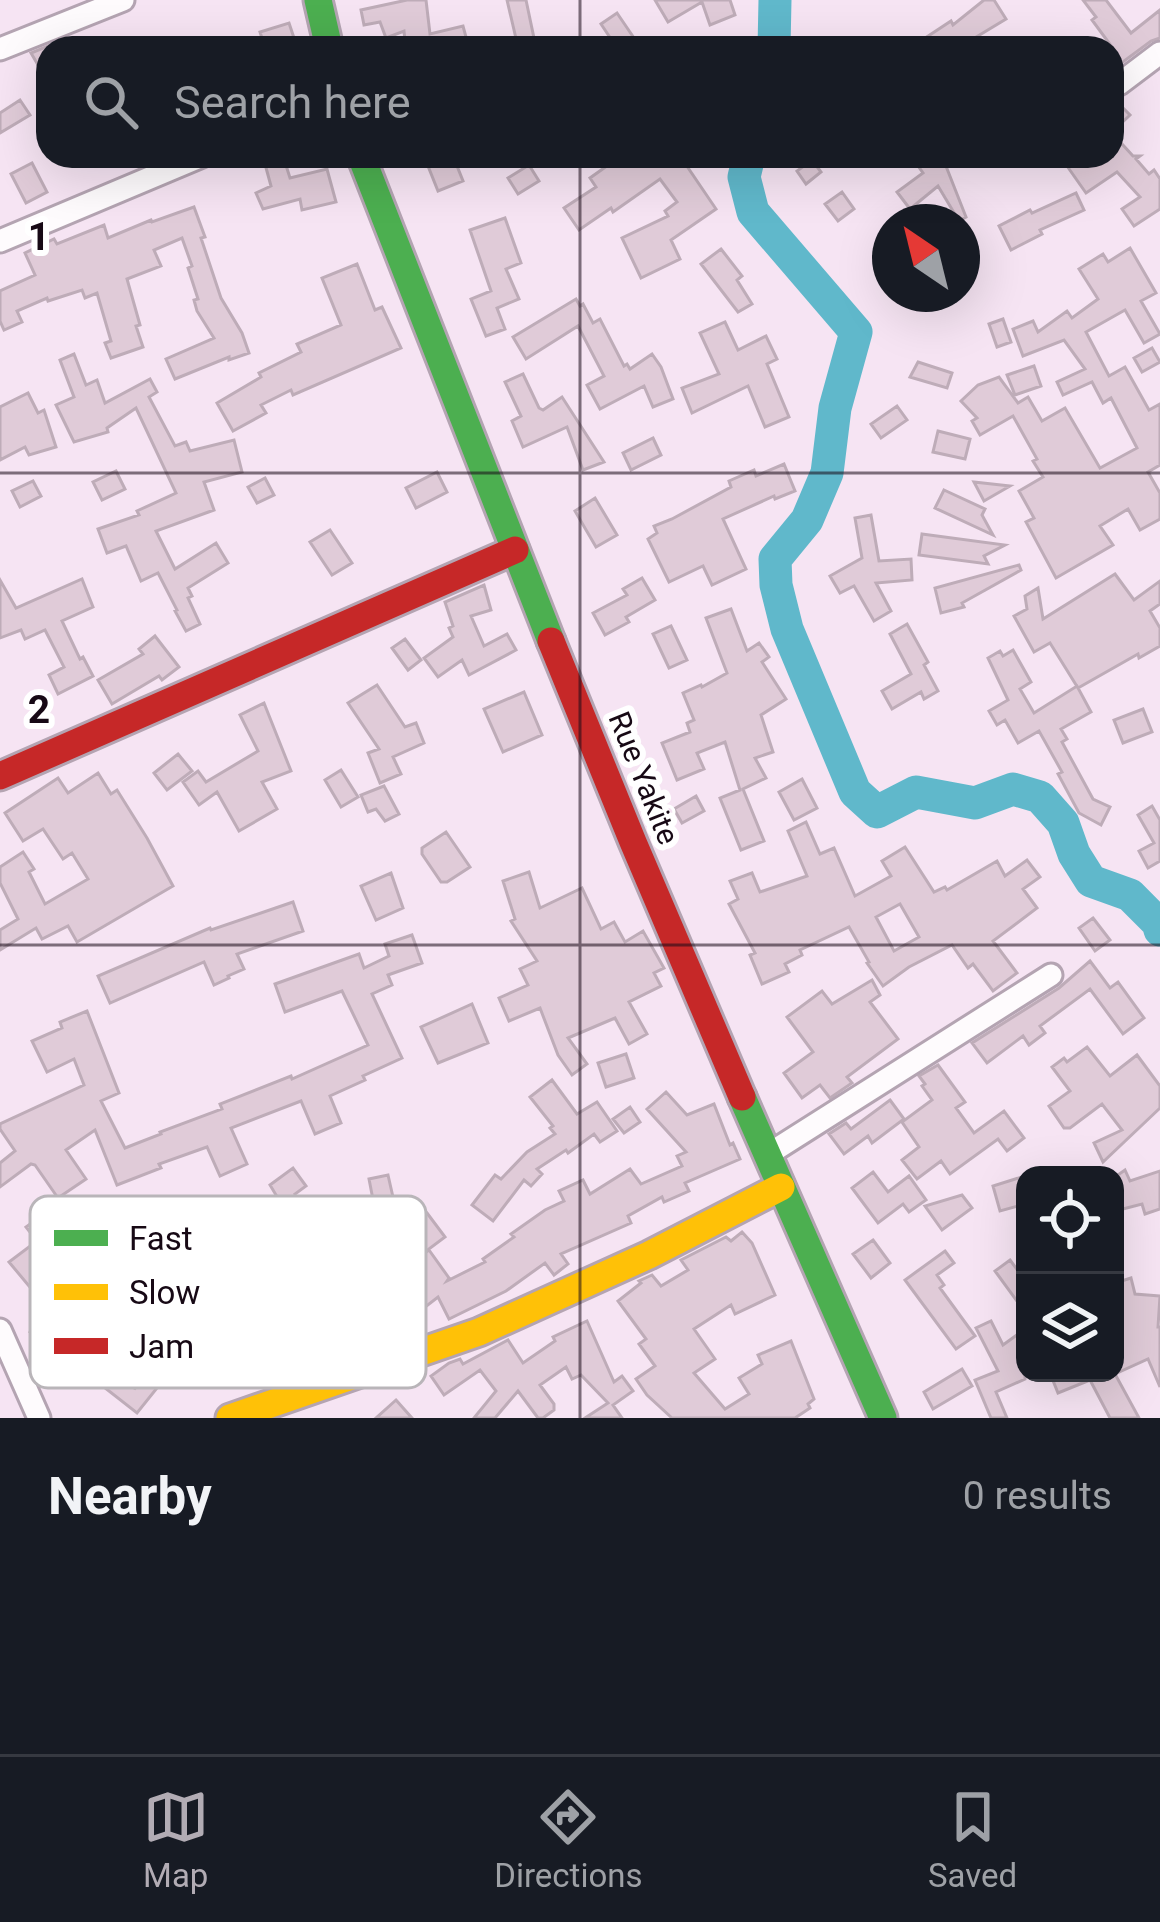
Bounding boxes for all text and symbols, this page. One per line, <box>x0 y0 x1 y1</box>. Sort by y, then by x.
search box <box>36 36 1124 168</box>
icon: search <box>78 69 144 135</box>
text: Search here <box>174 76 411 129</box>
north arrow <box>872 204 980 312</box>
text: 1 <box>28 214 50 260</box>
text: 2 <box>28 687 50 733</box>
street label: Rue Yakite <box>602 707 686 849</box>
map controls <box>1016 1166 1124 1382</box>
button: locate <box>1016 1166 1124 1274</box>
legend <box>30 1196 426 1388</box>
text: Fast <box>129 1219 192 1258</box>
text: Slow <box>129 1273 200 1312</box>
button: layers <box>1016 1274 1124 1382</box>
text: Jam <box>129 1327 194 1366</box>
text: Nearby <box>48 1467 212 1526</box>
text: 0 results <box>963 1473 1112 1519</box>
tab: Map <box>143 1784 209 1895</box>
tab: Directions <box>494 1784 643 1895</box>
tab: Saved <box>928 1784 1017 1895</box>

